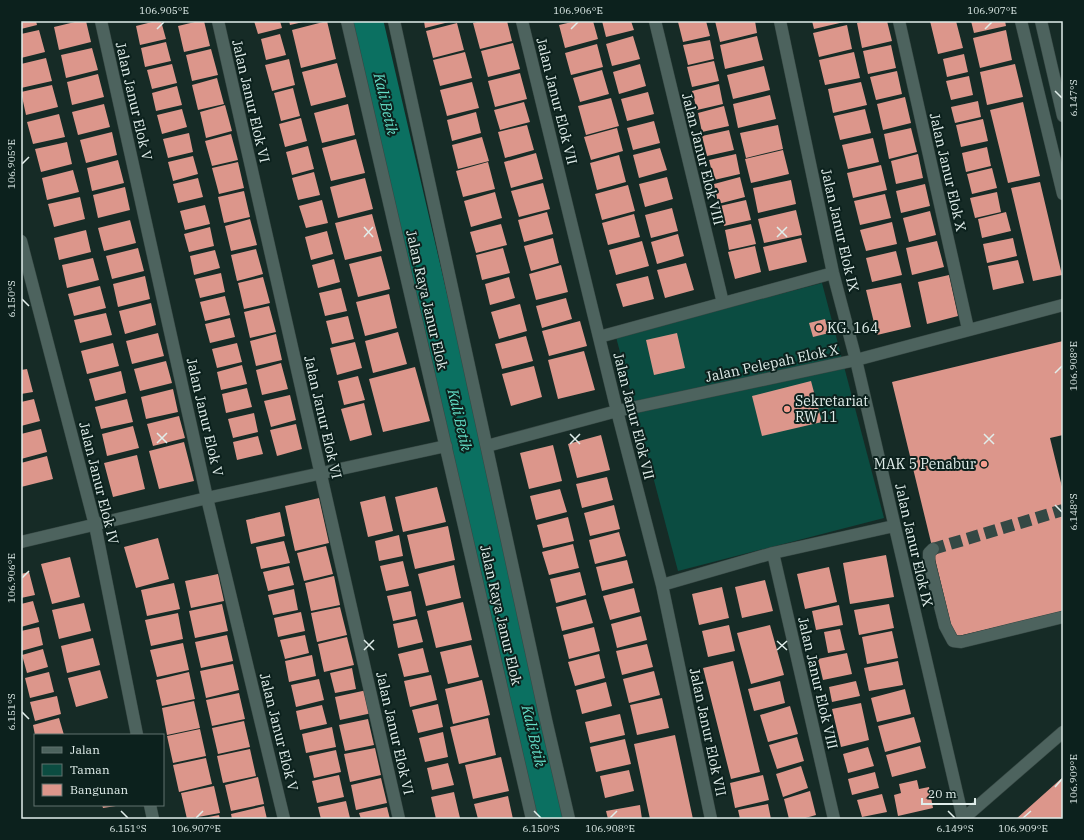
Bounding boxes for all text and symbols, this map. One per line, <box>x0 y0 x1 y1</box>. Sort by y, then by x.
text: 106.905°E <box>139 4 189 17</box>
text: 106.906°E <box>553 4 603 17</box>
text: 106.907°E <box>967 4 1017 17</box>
street label: Jalan Janur Elok VII <box>532 35 582 167</box>
street label: Jalan Janur Elok VI <box>228 38 274 164</box>
street label: Jalan Janur Elok V <box>112 40 156 162</box>
water label: Kali Betik <box>369 70 402 137</box>
text: 6.147°S <box>1067 79 1080 117</box>
street label: Jalan Janur Elok VIII <box>678 91 728 227</box>
street label: Jalan Janur Elok X <box>926 111 971 234</box>
text: 106.905°E <box>5 139 18 189</box>
street label: Jalan Janur Elok IX <box>817 167 863 294</box>
street label: Jalan Raya Janur Elok <box>402 228 452 373</box>
text: 6.150°S <box>5 280 18 318</box>
place label: KG. 164 <box>827 319 878 337</box>
marker: KG. 164 <box>814 323 824 333</box>
street label: Jalan Pelepah Elok X <box>704 340 841 386</box>
text: 106.908°E <box>1067 341 1080 391</box>
street label: Jalan Janur Elok VII <box>609 350 659 482</box>
street label: Jalan Janur Elok VI <box>300 354 346 480</box>
street label: Jalan Janur Elok V <box>183 356 227 478</box>
water label: Kali Betik <box>443 386 476 453</box>
place label: Sekretariat RW 11 <box>795 392 868 426</box>
marker: Sekretariat RW 11 <box>782 404 792 414</box>
street label: Jalan Janur Elok IV <box>75 420 123 546</box>
place label: MAK 5 Penabur <box>874 455 977 473</box>
marker: MAK 5 Penabur <box>979 459 989 469</box>
street label: Jalan Janur Elok IX <box>891 482 937 609</box>
text: 6.148°S <box>1067 493 1080 531</box>
street label: Jalan Raya Janur Elok <box>476 543 526 688</box>
text: 106.906°E <box>5 553 18 603</box>
street label: Jalan Janur Elok VIII <box>794 615 842 751</box>
street label: Jalan Janur Elok VII <box>686 666 730 798</box>
street label: Jalan Janur Elok VI <box>372 670 418 796</box>
street label: Jalan Janur Elok V <box>256 671 302 793</box>
text: 6.151°S <box>5 693 18 731</box>
water label: Kali Betik <box>517 702 550 769</box>
legend <box>34 734 164 806</box>
text: Jalan <box>70 742 100 757</box>
text: 106.909°E <box>1067 754 1080 804</box>
text: Taman <box>70 762 110 777</box>
scale bar <box>922 780 975 806</box>
text: Bangunan <box>70 782 128 797</box>
text: 20 m <box>928 786 957 801</box>
text: 6.151°S <box>109 822 147 835</box>
text: 106.907°E <box>171 822 221 835</box>
text: 6.150°S <box>522 822 560 835</box>
text: 106.908°E <box>585 822 635 835</box>
text: 6.149°S <box>936 822 974 835</box>
text: 106.909°E <box>998 822 1048 835</box>

